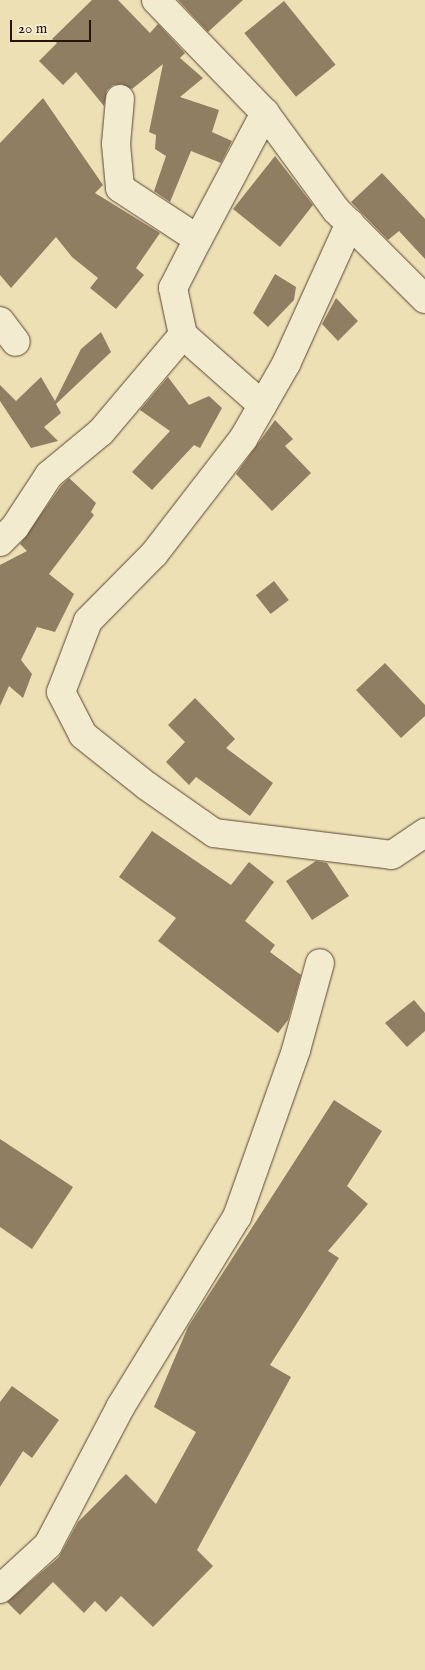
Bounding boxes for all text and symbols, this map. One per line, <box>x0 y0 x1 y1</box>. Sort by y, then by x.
scale bar <box>12 10 94 42</box>
text: 20 m <box>18 19 47 38</box>

